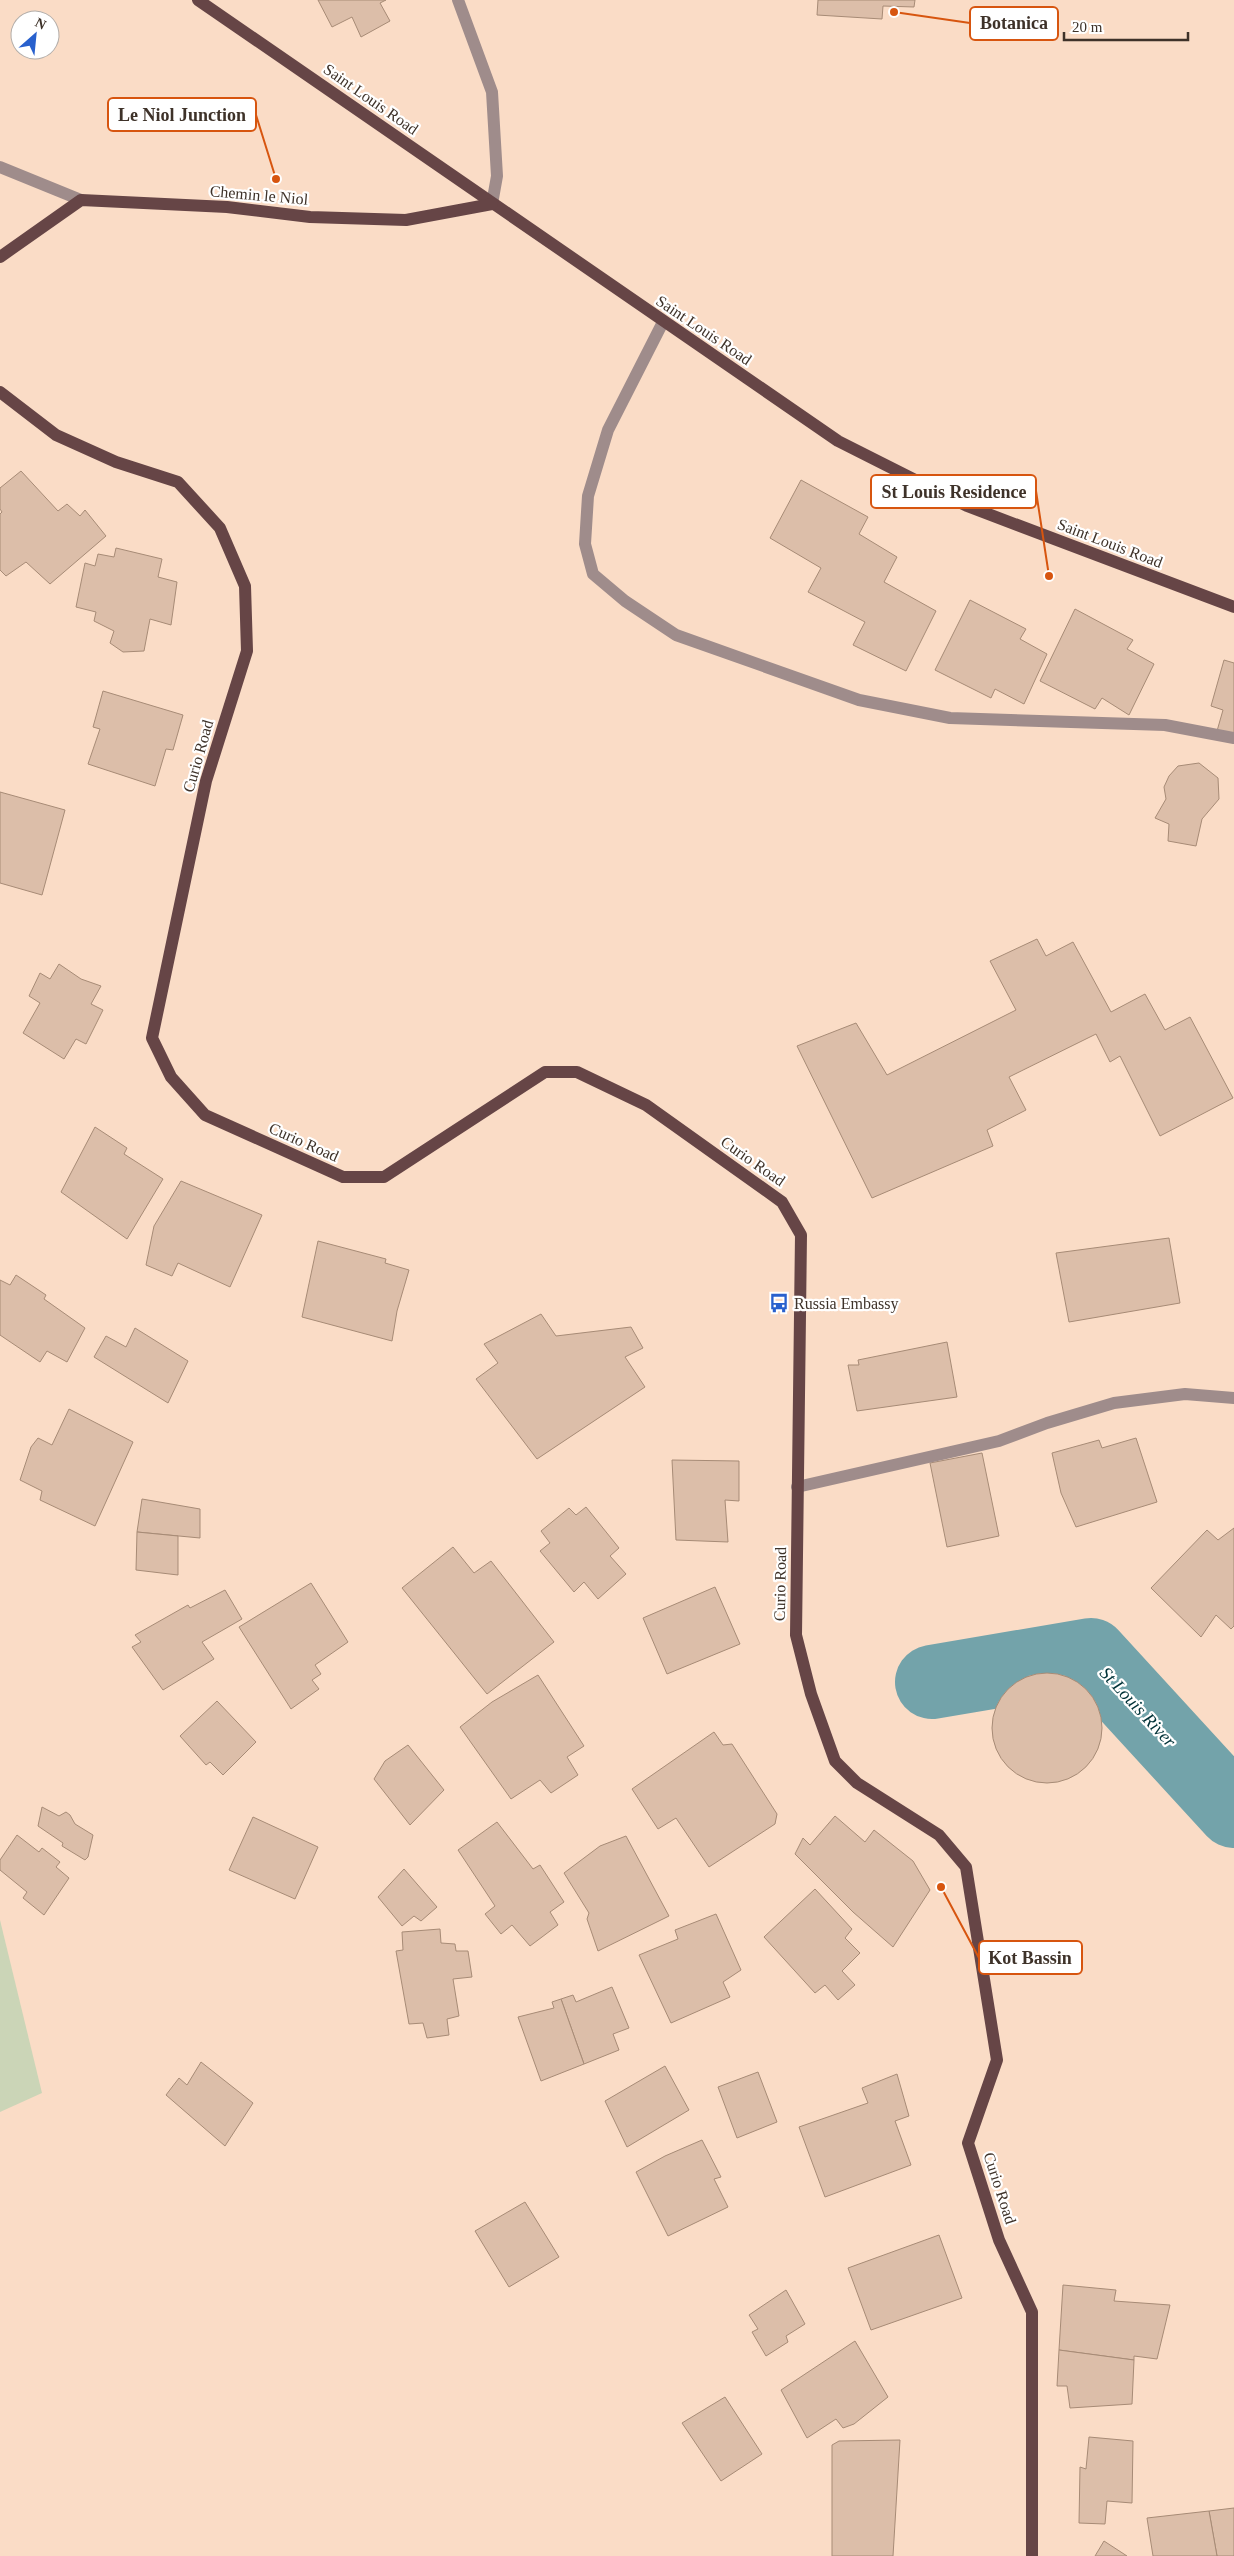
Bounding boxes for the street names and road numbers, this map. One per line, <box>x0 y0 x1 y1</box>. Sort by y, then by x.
street label: Saint Louis Road <box>321 60 421 138</box>
street label: Chemin le Niol <box>209 182 309 208</box>
street label: Saint Louis Road <box>653 292 755 368</box>
street label: Saint Louis Road <box>1055 515 1165 571</box>
street label: Curio Road <box>180 718 216 794</box>
street label: Curio Road <box>267 1119 341 1165</box>
street label: Curio Road <box>718 1133 788 1189</box>
street label: Curio Road <box>771 1547 789 1621</box>
street label: Curio Road <box>980 2150 1020 2226</box>

